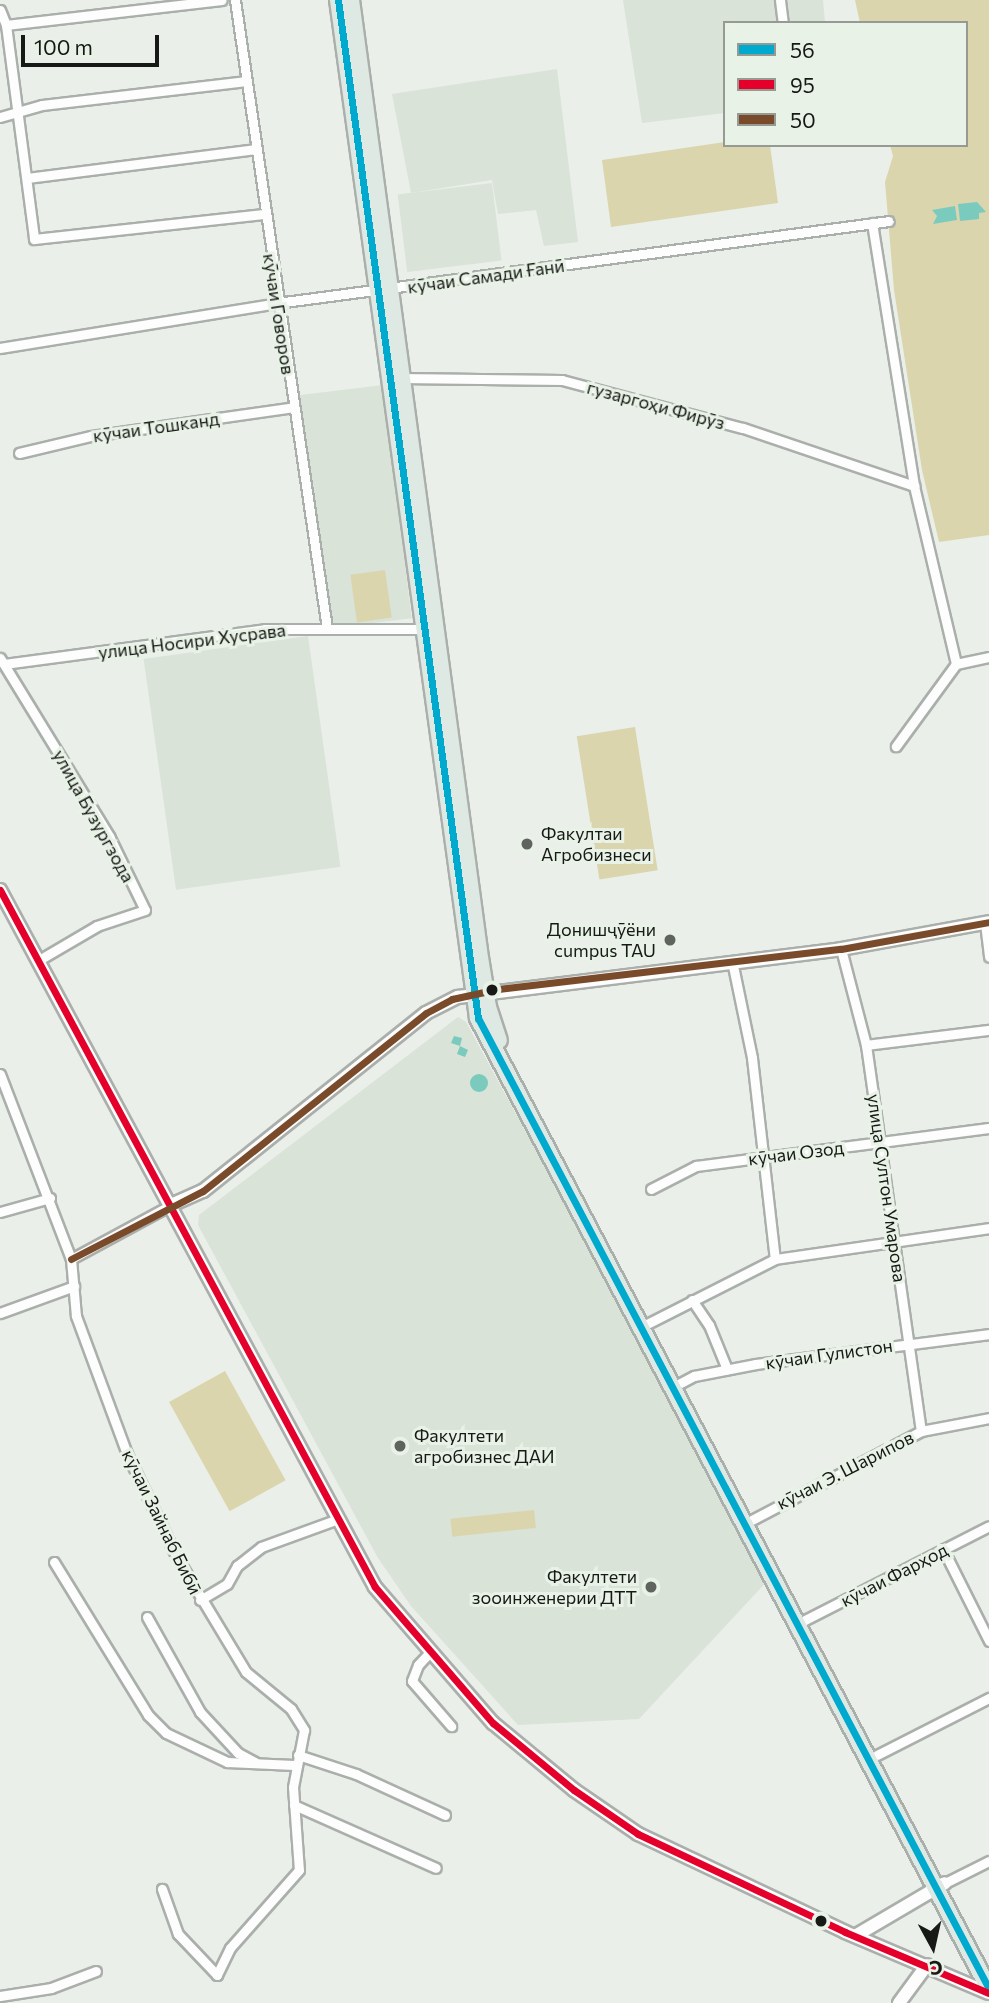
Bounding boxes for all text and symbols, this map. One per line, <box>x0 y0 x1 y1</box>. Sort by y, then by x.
scale bar <box>24 21 163 65</box>
legend <box>723 21 968 147</box>
text: 100 m <box>34 34 93 59</box>
text: 56 <box>790 37 815 62</box>
text: 95 <box>790 72 815 97</box>
text: 50 <box>790 107 816 132</box>
street label: кӯчаи Говоров <box>259 252 299 376</box>
street label: кӯчаи Самади Ғанӣ <box>406 254 566 298</box>
street label: гузаргоҳи Фирӯз <box>585 376 727 434</box>
street label: кӯчаи Тошканд <box>92 407 220 447</box>
street label: улица Носири Хусрава <box>97 619 287 663</box>
street label: улица Бузургзода <box>49 746 139 886</box>
place label: Факултаи Агробизнеси <box>541 823 652 866</box>
marker: Факултаи Агробизнеси <box>519 836 535 852</box>
place label: Донишҷӯёни cumpus TAU <box>547 919 656 962</box>
marker: Донишҷӯёни cumpus TAU <box>662 932 678 948</box>
unlabelled marker <box>485 983 499 997</box>
street label: улица Султон Умарова <box>863 1092 911 1284</box>
street label: кӯчаи Озод <box>747 1136 845 1170</box>
street label: кӯчаи Гулистон <box>764 1334 894 1374</box>
place label: Факултети агробизнес ДАИ <box>414 1425 555 1468</box>
street label: кӯчаи Э. Шарипов <box>773 1426 917 1514</box>
marker: Факултети агробизнес ДАИ <box>392 1438 408 1454</box>
street label: кӯчаи Зайнаб Бибӣ <box>118 1446 206 1598</box>
street label: кӯчаи Фарҳод <box>837 1539 951 1611</box>
place label: Факултети зооинженерии ДТТ <box>472 1566 637 1608</box>
marker: Факултети зооинженерии ДТТ <box>643 1579 659 1595</box>
north arrow <box>898 1912 968 1982</box>
unlabelled marker <box>814 1914 828 1928</box>
text: С <box>928 1956 944 1981</box>

